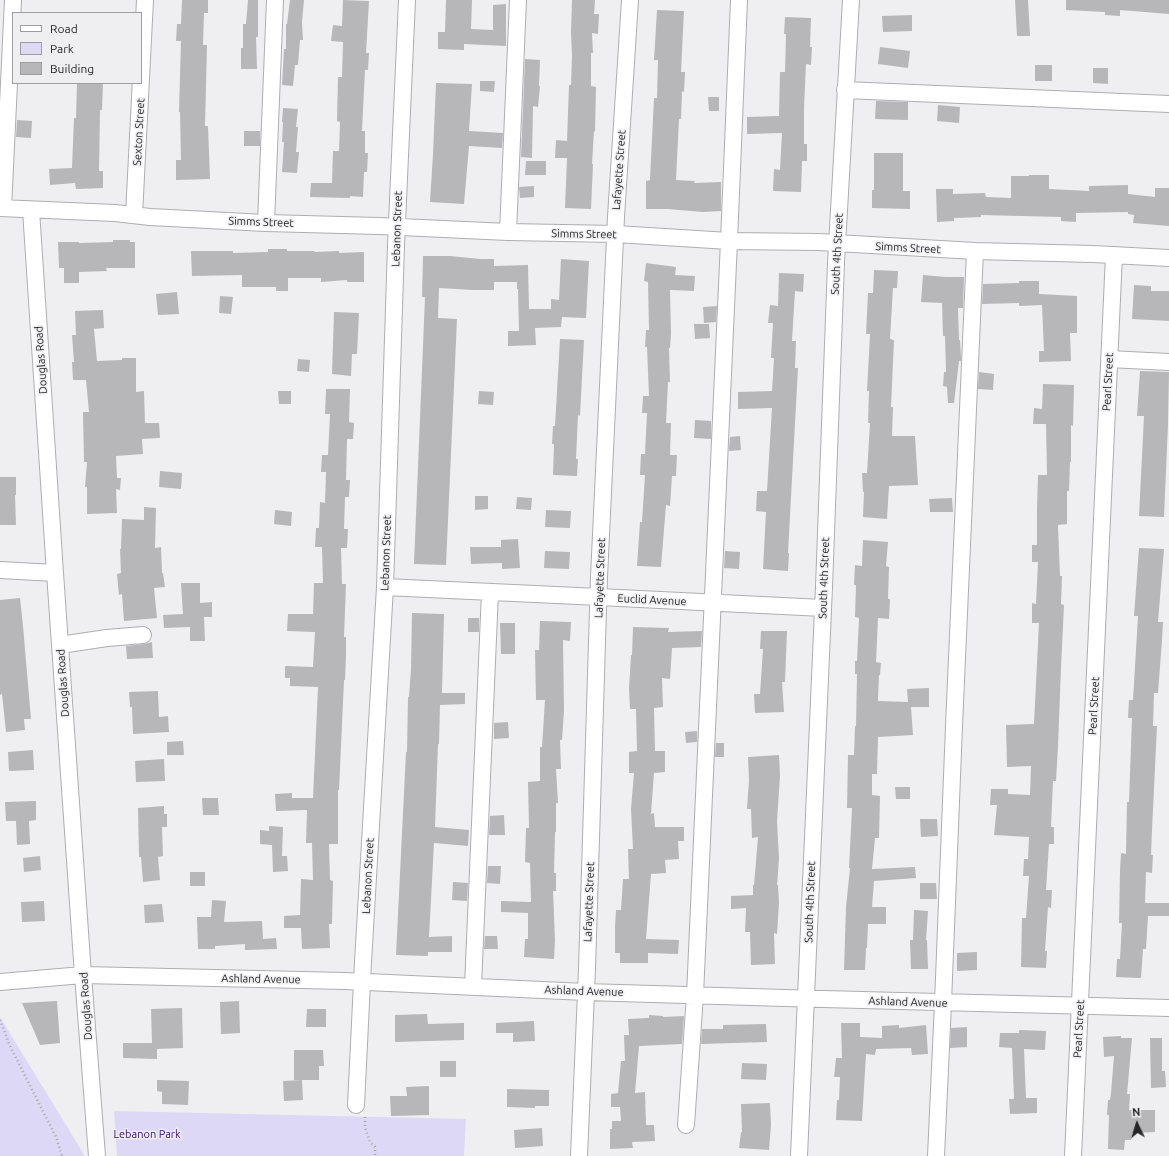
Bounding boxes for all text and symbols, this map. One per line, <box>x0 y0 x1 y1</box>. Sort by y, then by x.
legend <box>12 12 142 84</box>
text: Road <box>50 22 78 35</box>
text: Park <box>50 42 74 55</box>
text: Building <box>50 62 94 75</box>
street label: Sexton Street <box>131 98 147 166</box>
street label: Lafayette Street <box>610 129 628 211</box>
street label: Lebanon Street <box>389 191 405 267</box>
street label: South 4th Street <box>828 213 846 295</box>
street label: Simms Street <box>228 214 294 230</box>
street label: Simms Street <box>551 227 617 241</box>
street label: Simms Street <box>875 240 941 256</box>
street label: Douglas Road <box>32 326 50 394</box>
street label: Pearl Street <box>1100 353 1116 411</box>
street label: Lebanon Street <box>378 515 394 591</box>
street label: South 4th Street <box>816 537 832 619</box>
street label: Lafayette Street <box>592 538 608 618</box>
street label: Euclid Avenue <box>617 592 687 608</box>
street label: Douglas Road <box>54 649 72 717</box>
street label: Pearl Street <box>1086 677 1102 735</box>
street label: Lebanon Street <box>359 838 377 914</box>
street label: South 4th Street <box>802 861 818 943</box>
street label: Lafayette Street <box>581 862 597 942</box>
street label: Douglas Road <box>77 972 95 1040</box>
street label: Ashland Avenue <box>221 972 301 986</box>
street label: Ashland Avenue <box>544 983 624 999</box>
street label: Ashland Avenue <box>868 994 948 1010</box>
street label: Pearl Street <box>1071 1000 1087 1058</box>
north arrow <box>1117 1104 1157 1144</box>
text: N <box>1132 1106 1141 1118</box>
park label: Lebanon Park <box>113 1127 181 1141</box>

